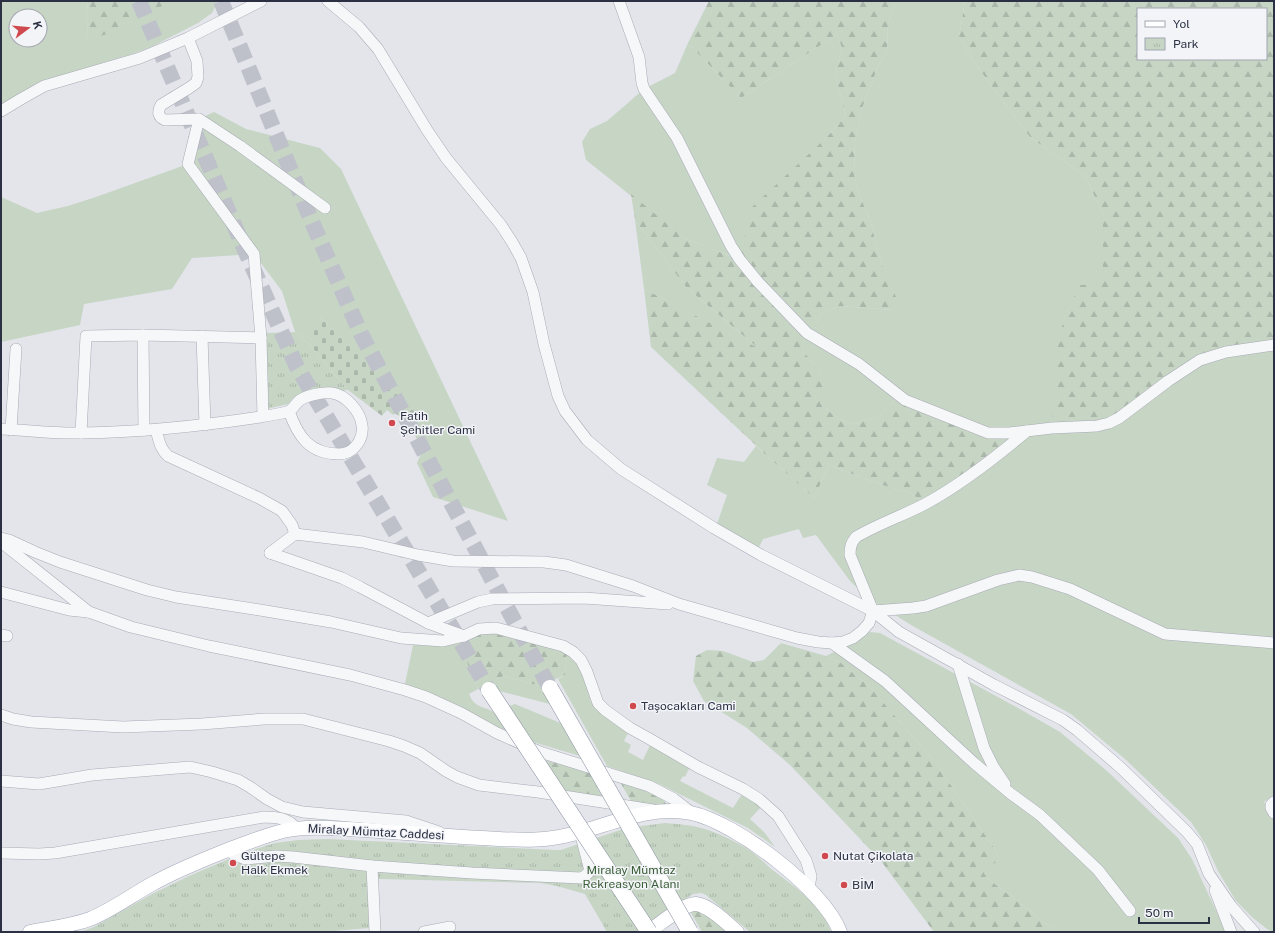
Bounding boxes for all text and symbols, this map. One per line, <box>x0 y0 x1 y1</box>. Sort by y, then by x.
north arrow <box>8 8 48 48</box>
legend <box>1137 8 1267 60</box>
text: Yol <box>1173 17 1190 31</box>
text: K <box>31 20 44 31</box>
text: Park <box>1173 37 1199 51</box>
place label: Fatih Şehitler Cami <box>400 409 475 437</box>
marker: Fatih Şehitler Cami <box>387 418 397 428</box>
place label: Taşocakları Cami <box>641 699 736 713</box>
marker: Taşocakları Cami <box>628 701 638 711</box>
street label: Miralay Mümtaz Caddesi <box>307 821 445 843</box>
place label: Gültepe Halk Ekmek <box>241 849 308 877</box>
place label: Nutat Çikolata <box>833 849 913 863</box>
marker: Nutat Çikolata <box>820 851 830 861</box>
marker: Gültepe Halk Ekmek <box>228 858 238 868</box>
park label: Miralay Mümtaz Rekreasyon Alanı <box>583 863 679 891</box>
place label: BİM <box>852 878 874 892</box>
marker: BİM <box>839 880 849 890</box>
scale bar <box>1139 899 1209 925</box>
text: 50 m <box>1145 906 1173 920</box>

